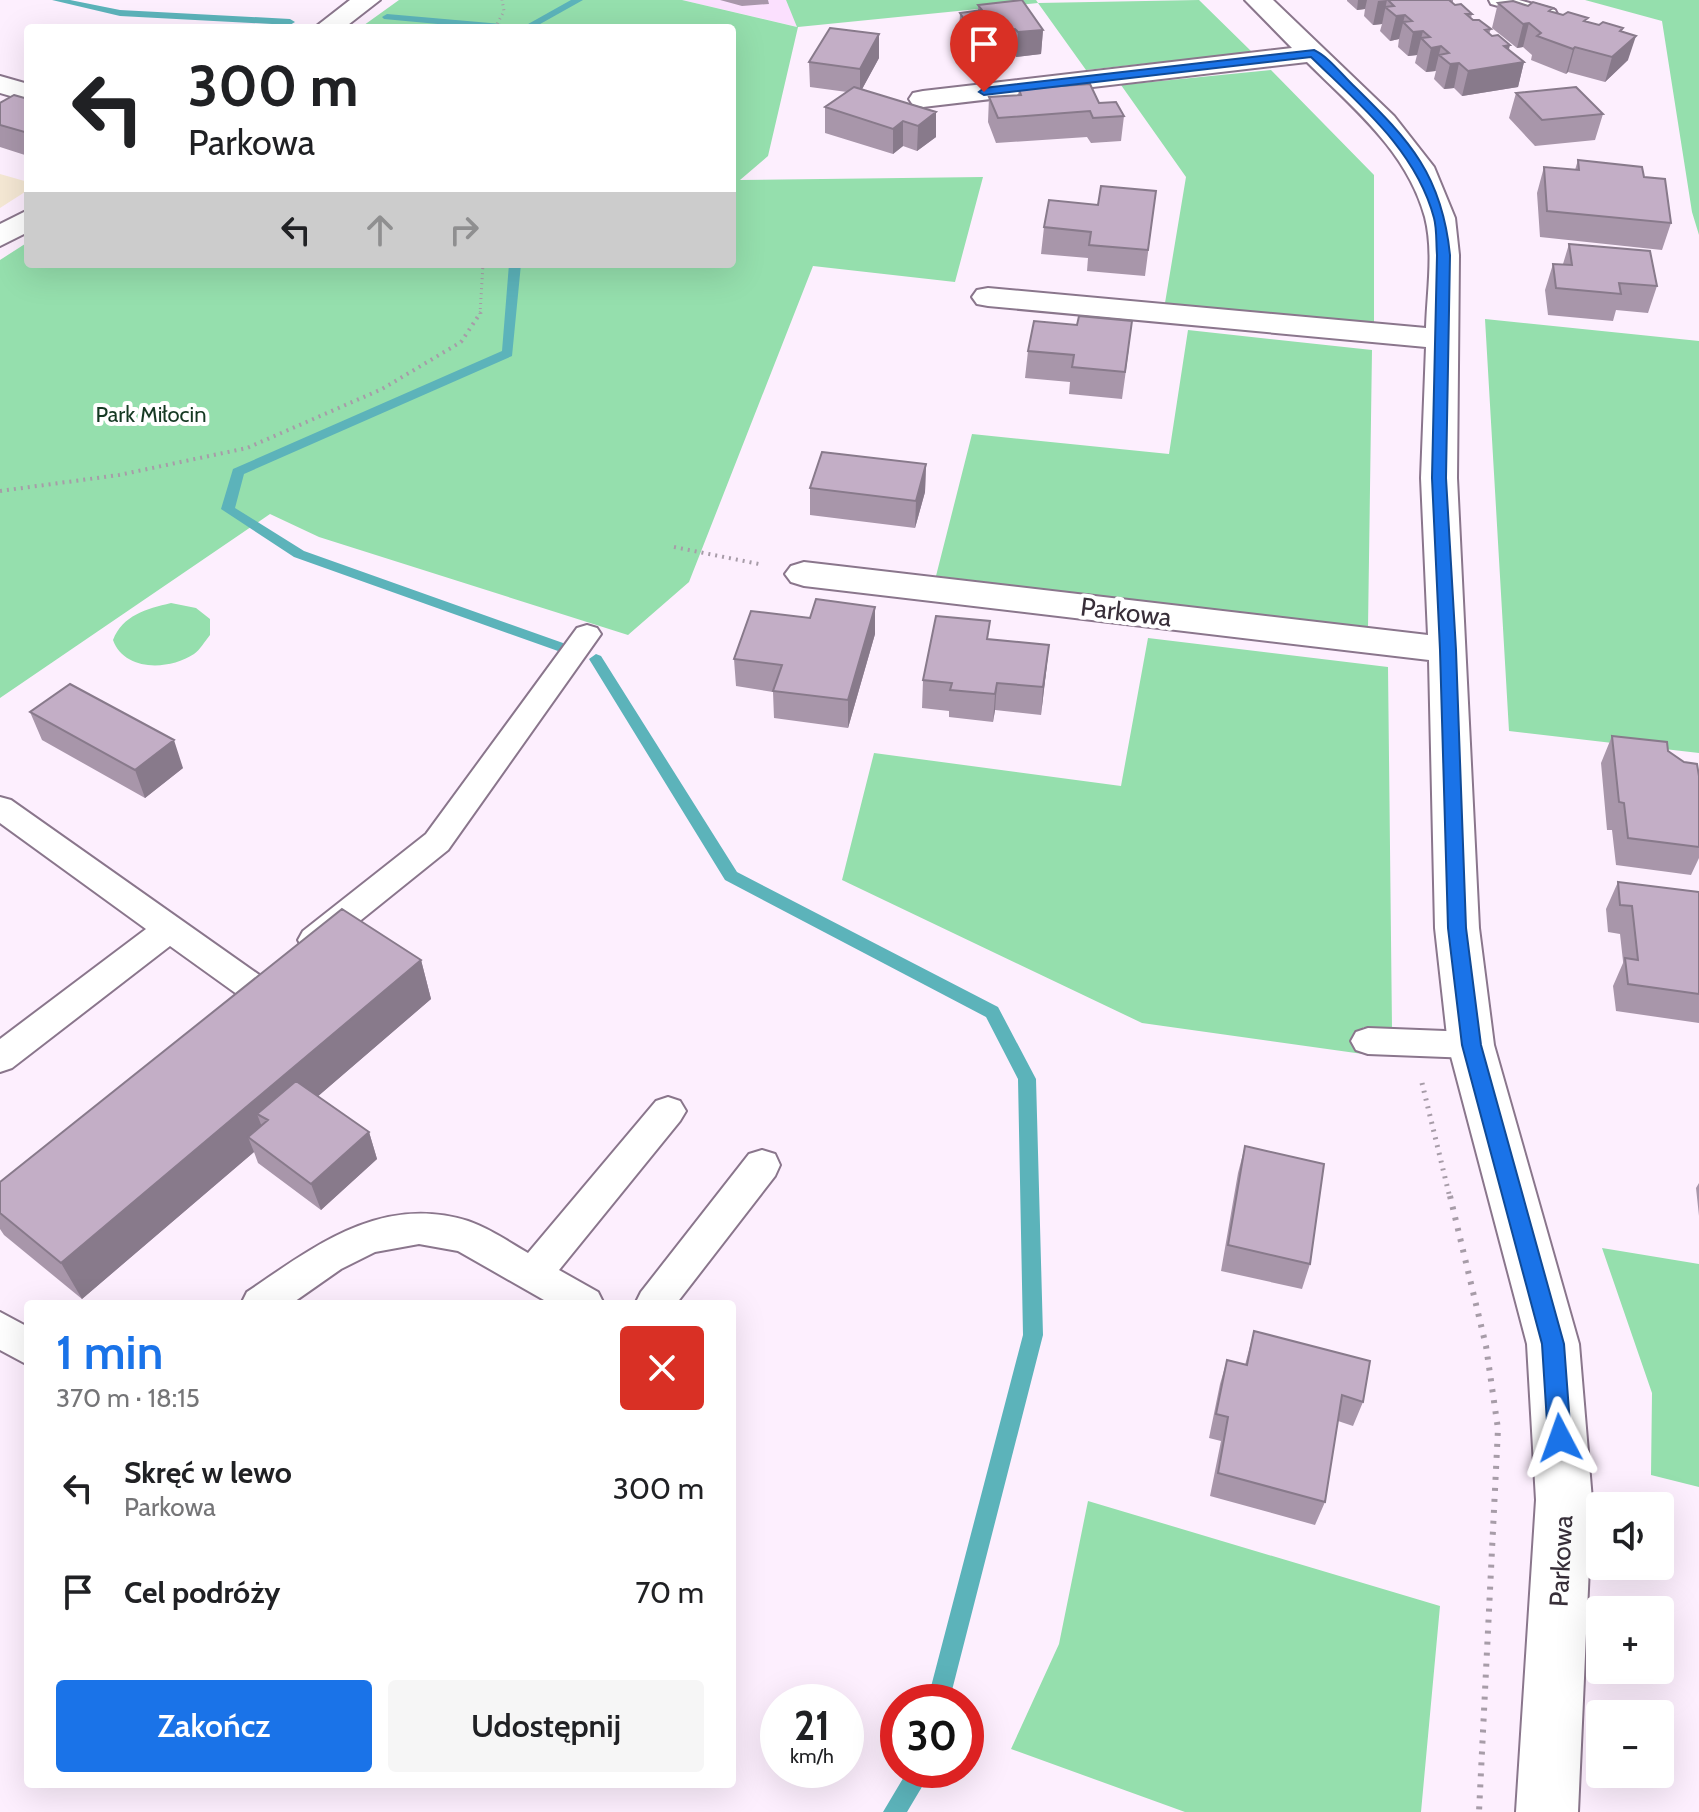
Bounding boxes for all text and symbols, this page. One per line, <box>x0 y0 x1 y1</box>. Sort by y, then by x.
pin <box>950 10 1018 92</box>
icon: arrive <box>962 22 1006 66</box>
text: 300 m <box>188 52 359 120</box>
icon: left <box>56 56 160 160</box>
text: Parkowa <box>188 120 315 164</box>
icon: left <box>274 208 318 252</box>
icon: ahead <box>358 208 402 252</box>
icon: right <box>442 208 486 252</box>
park label: Park Miłocin <box>95 401 207 428</box>
street label: Parkowa <box>1079 591 1174 634</box>
text: 1 min <box>56 1323 163 1381</box>
button: close <box>620 1326 704 1410</box>
text: 370 m · 18:15 <box>56 1382 200 1414</box>
position arrow <box>1518 1396 1602 1480</box>
text: Skręć w lewo <box>124 1454 292 1491</box>
icon: left <box>56 1466 100 1510</box>
text: 300 m <box>613 1470 704 1507</box>
text: Parkowa <box>124 1491 216 1523</box>
map controls <box>1586 1492 1674 1788</box>
button: sound <box>1586 1492 1674 1580</box>
street label: Parkowa <box>1543 1514 1579 1608</box>
icon: arrive <box>56 1570 100 1614</box>
text: Cel podróży <box>124 1574 280 1611</box>
text: 70 m <box>635 1574 704 1611</box>
button: + <box>1586 1596 1674 1684</box>
button: Zakończ <box>56 1680 372 1772</box>
button: Udostępnij <box>388 1680 704 1772</box>
speed limit sign: 30 <box>880 1684 984 1788</box>
button: − <box>1586 1700 1674 1788</box>
text: 21 <box>794 1701 830 1750</box>
text: km/h <box>790 1744 834 1768</box>

